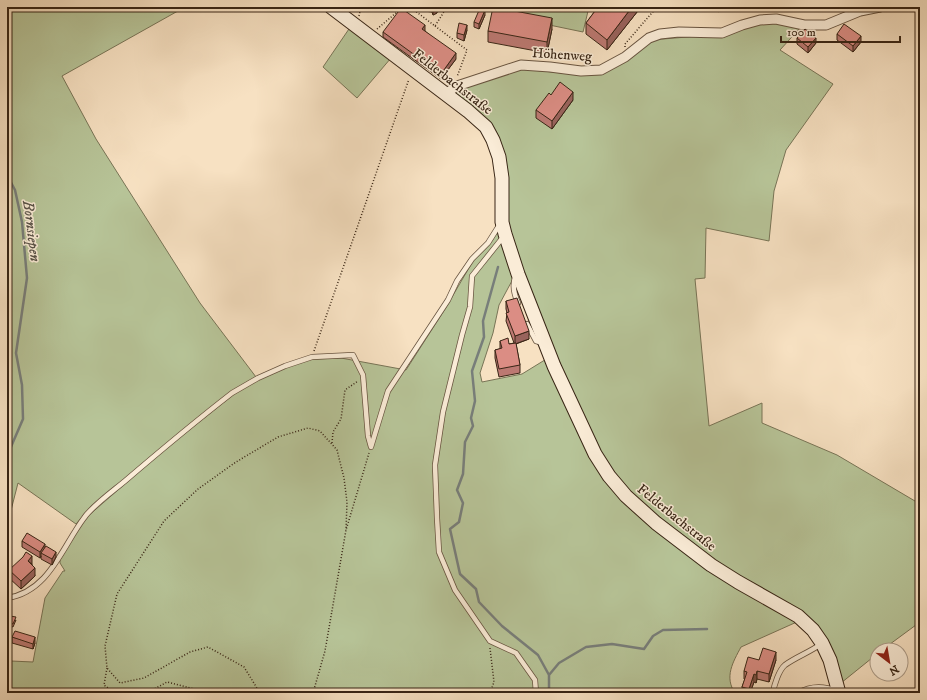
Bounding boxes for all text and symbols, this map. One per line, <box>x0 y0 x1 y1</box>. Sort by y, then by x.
scale bar <box>781 18 900 44</box>
text: 100 m <box>787 25 816 40</box>
street label: Höhenweg <box>531 44 593 66</box>
street label: Felderbachstraße <box>409 45 496 119</box>
water label: Bornsiepen <box>18 198 45 263</box>
street label: Felderbachstraße <box>633 480 720 555</box>
north arrow <box>869 642 909 682</box>
text: N <box>886 661 901 678</box>

